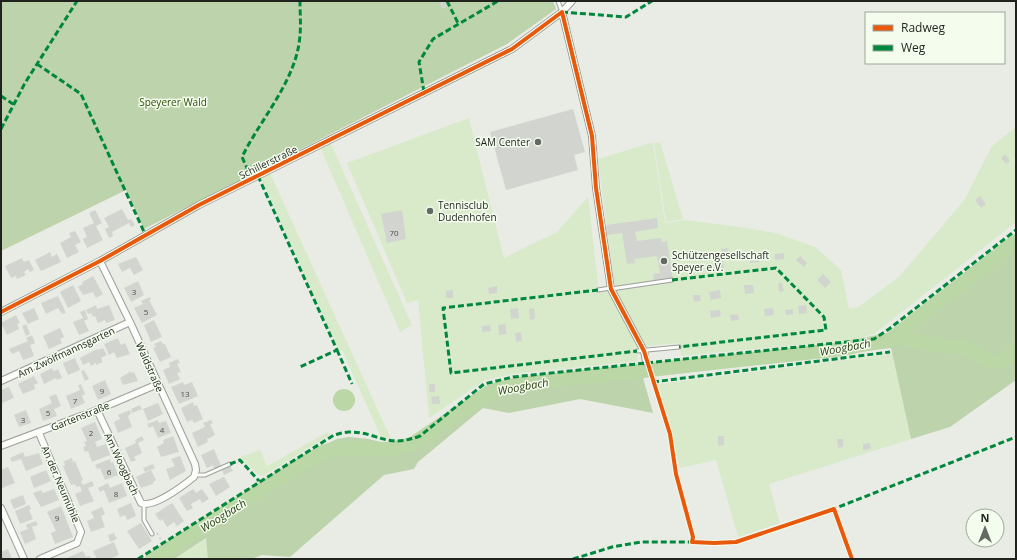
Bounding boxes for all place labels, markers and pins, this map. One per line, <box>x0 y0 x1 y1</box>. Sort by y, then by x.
place label: SAM Center <box>475 135 530 149</box>
marker: SAM Center <box>533 137 543 147</box>
place label: Tennisclub Dudenhofen <box>438 198 497 224</box>
marker: Tennisclub Dudenhofen <box>425 206 435 216</box>
place label: Schützengesellschaft Speyer e.V. <box>672 248 770 274</box>
marker: Schützengesellschaft Speyer e.V. <box>659 256 669 266</box>

